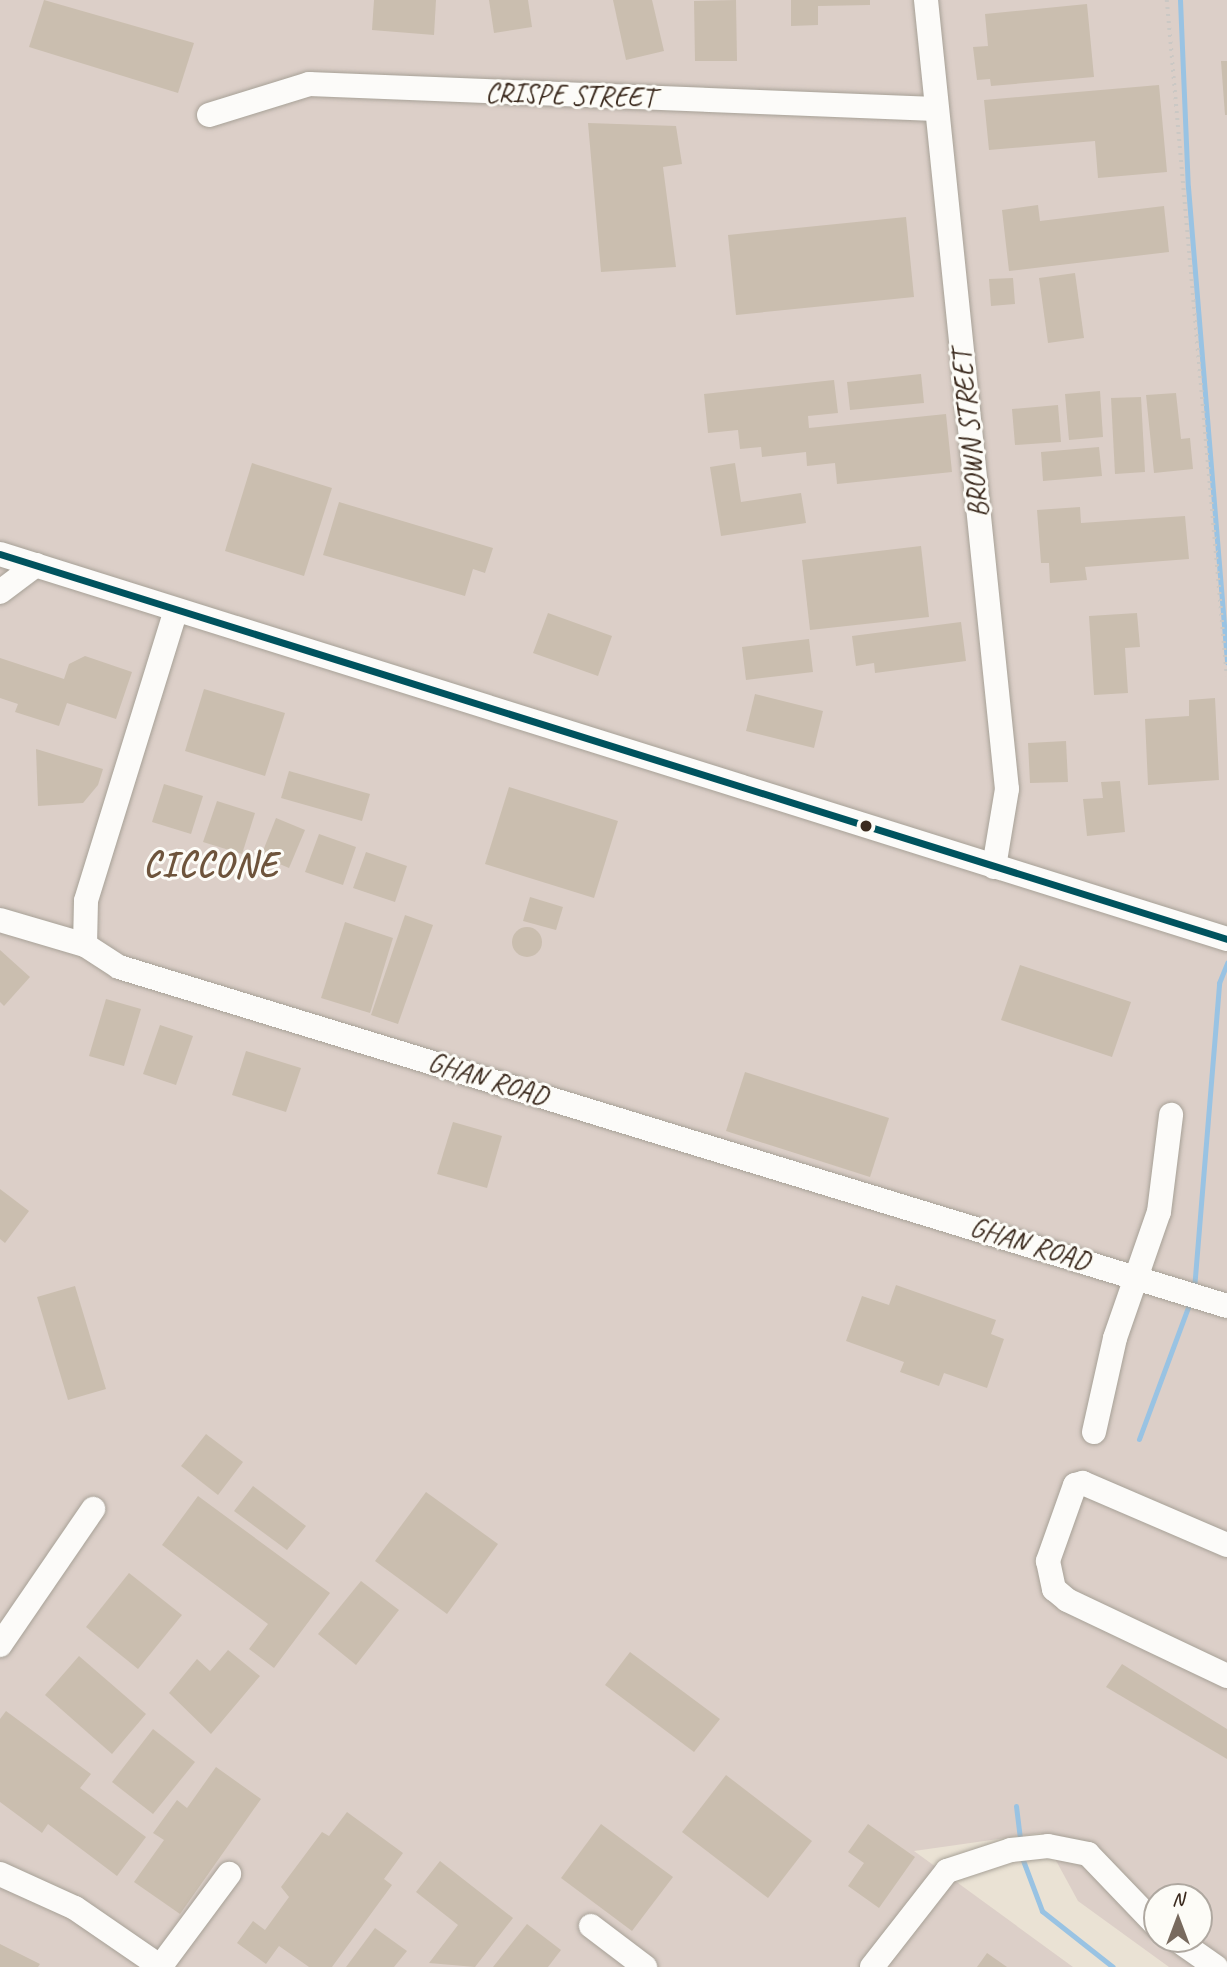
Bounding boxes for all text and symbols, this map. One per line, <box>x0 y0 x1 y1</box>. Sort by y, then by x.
street label: CRISPE STREET <box>485 75 655 115</box>
street label: BROWN STREET <box>945 349 995 519</box>
unlabelled marker <box>859 819 873 833</box>
district label: CICCONE <box>143 844 279 886</box>
street label: GHAN ROAD <box>423 1045 553 1113</box>
street label: GHAN ROAD <box>965 1210 1095 1278</box>
north arrow <box>1143 1883 1213 1953</box>
text: N <box>1172 1887 1184 1911</box>

